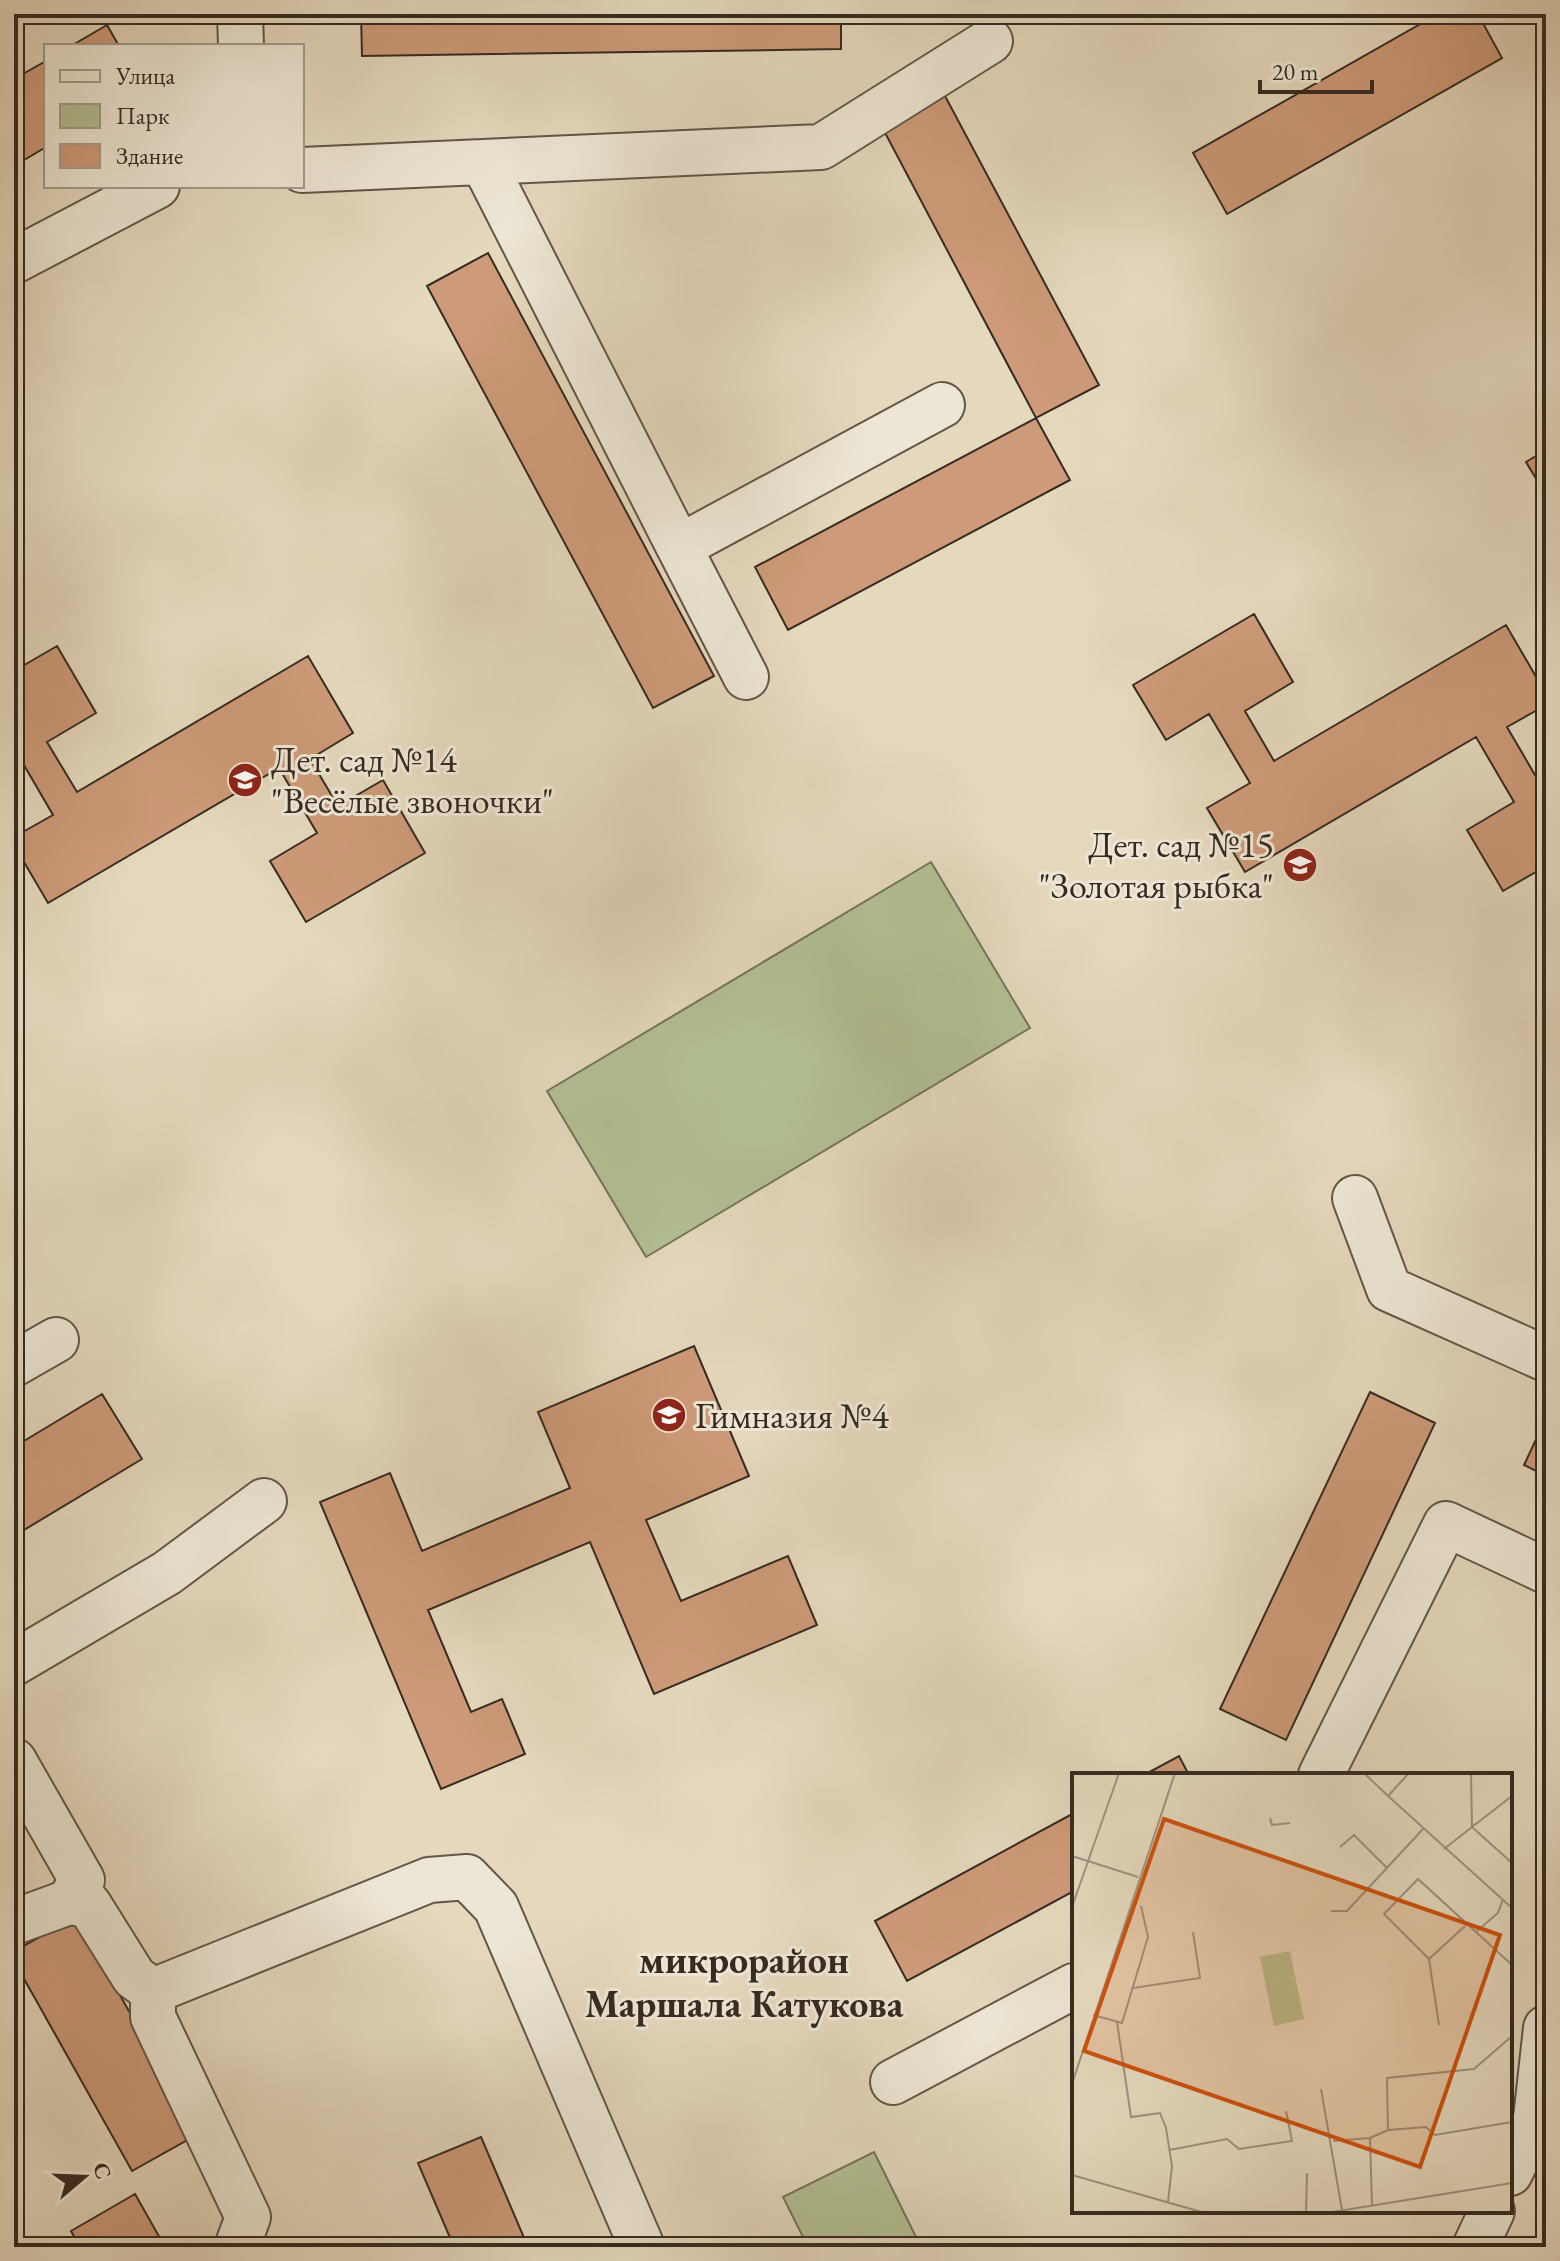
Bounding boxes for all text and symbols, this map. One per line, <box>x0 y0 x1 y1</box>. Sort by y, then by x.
legend <box>44 44 304 188</box>
scale bar <box>1260 44 1372 94</box>
text: 20 m <box>1272 56 1319 87</box>
text: Улица <box>115 60 175 91</box>
text: Парк <box>116 100 170 131</box>
text: Здание <box>116 140 183 171</box>
place label: Дет. сад №14 "Весёлые звоночки" <box>271 736 554 824</box>
school or university icon: Дет. сад №14 "Весёлые звоночки" <box>226 761 264 799</box>
place label: Дет. сад №15 "Золотая рыбка" <box>1039 821 1274 909</box>
school or university icon: Дет. сад №15 "Золотая рыбка" <box>1281 846 1319 884</box>
place label: Гимназия №4 <box>695 1392 890 1439</box>
school or university icon: Гимназия №4 <box>650 1396 688 1434</box>
inset map <box>1072 1773 1512 2213</box>
district label: микрорайон Маршала Катукова <box>585 1935 904 2028</box>
north arrow <box>44 2137 124 2217</box>
text: С <box>86 2159 119 2183</box>

